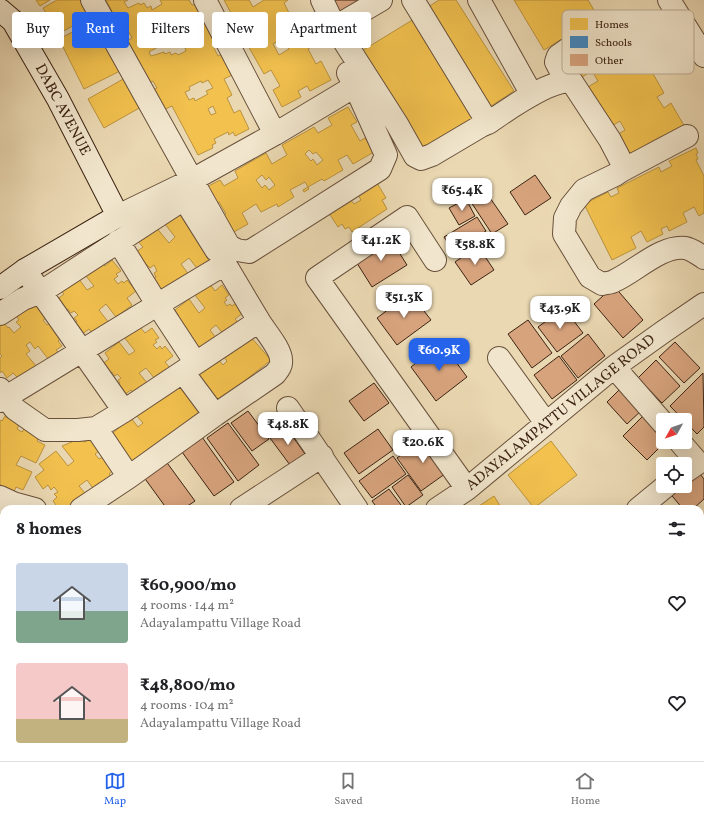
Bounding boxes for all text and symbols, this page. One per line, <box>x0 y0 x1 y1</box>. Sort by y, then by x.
legend <box>562 10 694 74</box>
chip: Buy <box>12 12 64 48</box>
chip: Rent <box>72 12 129 48</box>
chip: Filters <box>137 12 204 48</box>
chip: New <box>212 12 268 48</box>
chip: Apartment <box>276 12 371 48</box>
text: Homes <box>595 18 629 33</box>
text: Schools <box>595 36 632 51</box>
text: Other <box>595 54 624 69</box>
street label: DABC AVENUE <box>29 60 95 160</box>
pin: ₹65.4K <box>429 178 495 212</box>
text: ₹65.4K <box>441 182 483 200</box>
pin: ₹41.2K <box>348 228 414 262</box>
text: ₹41.2K <box>361 232 401 250</box>
pin: ₹58.8K <box>442 232 508 266</box>
text: ₹58.8K <box>455 236 495 254</box>
pin: ₹51.3K <box>371 285 437 319</box>
text: ₹51.3K <box>385 289 423 307</box>
pin: ₹43.9K <box>527 296 593 330</box>
text: ₹43.9K <box>539 300 581 318</box>
street label: ADAYALAMPATTU VILLAGE ROAD <box>462 330 660 496</box>
pin: ₹60.9K <box>406 338 472 372</box>
text: ₹60.9K <box>418 342 460 360</box>
pin: ₹48.8K <box>255 412 321 446</box>
north arrow <box>656 413 692 449</box>
map controls <box>656 413 692 493</box>
text: ₹48.8K <box>267 416 309 434</box>
pin: ₹20.6K <box>390 430 456 464</box>
text: ₹20.6K <box>402 434 444 452</box>
button: locate <box>656 457 692 493</box>
text: 8 homes <box>16 518 82 541</box>
icon: filters <box>666 518 688 540</box>
text: ₹60,900/mo <box>140 574 236 597</box>
icon: home <box>48 579 96 627</box>
icon: heart <box>666 592 688 614</box>
text: 4 rooms · 144 m² <box>140 597 234 615</box>
text: Adayalampattu Village Road <box>140 615 301 633</box>
text: ₹48,800/mo <box>140 674 235 697</box>
icon: home <box>48 679 96 727</box>
icon: heart <box>666 692 688 714</box>
text: 4 rooms · 104 m² <box>140 697 234 715</box>
text: Adayalampattu Village Road <box>140 715 301 733</box>
tab: Map <box>104 770 126 809</box>
tab: Saved <box>334 770 363 809</box>
tab: Home <box>571 770 600 809</box>

